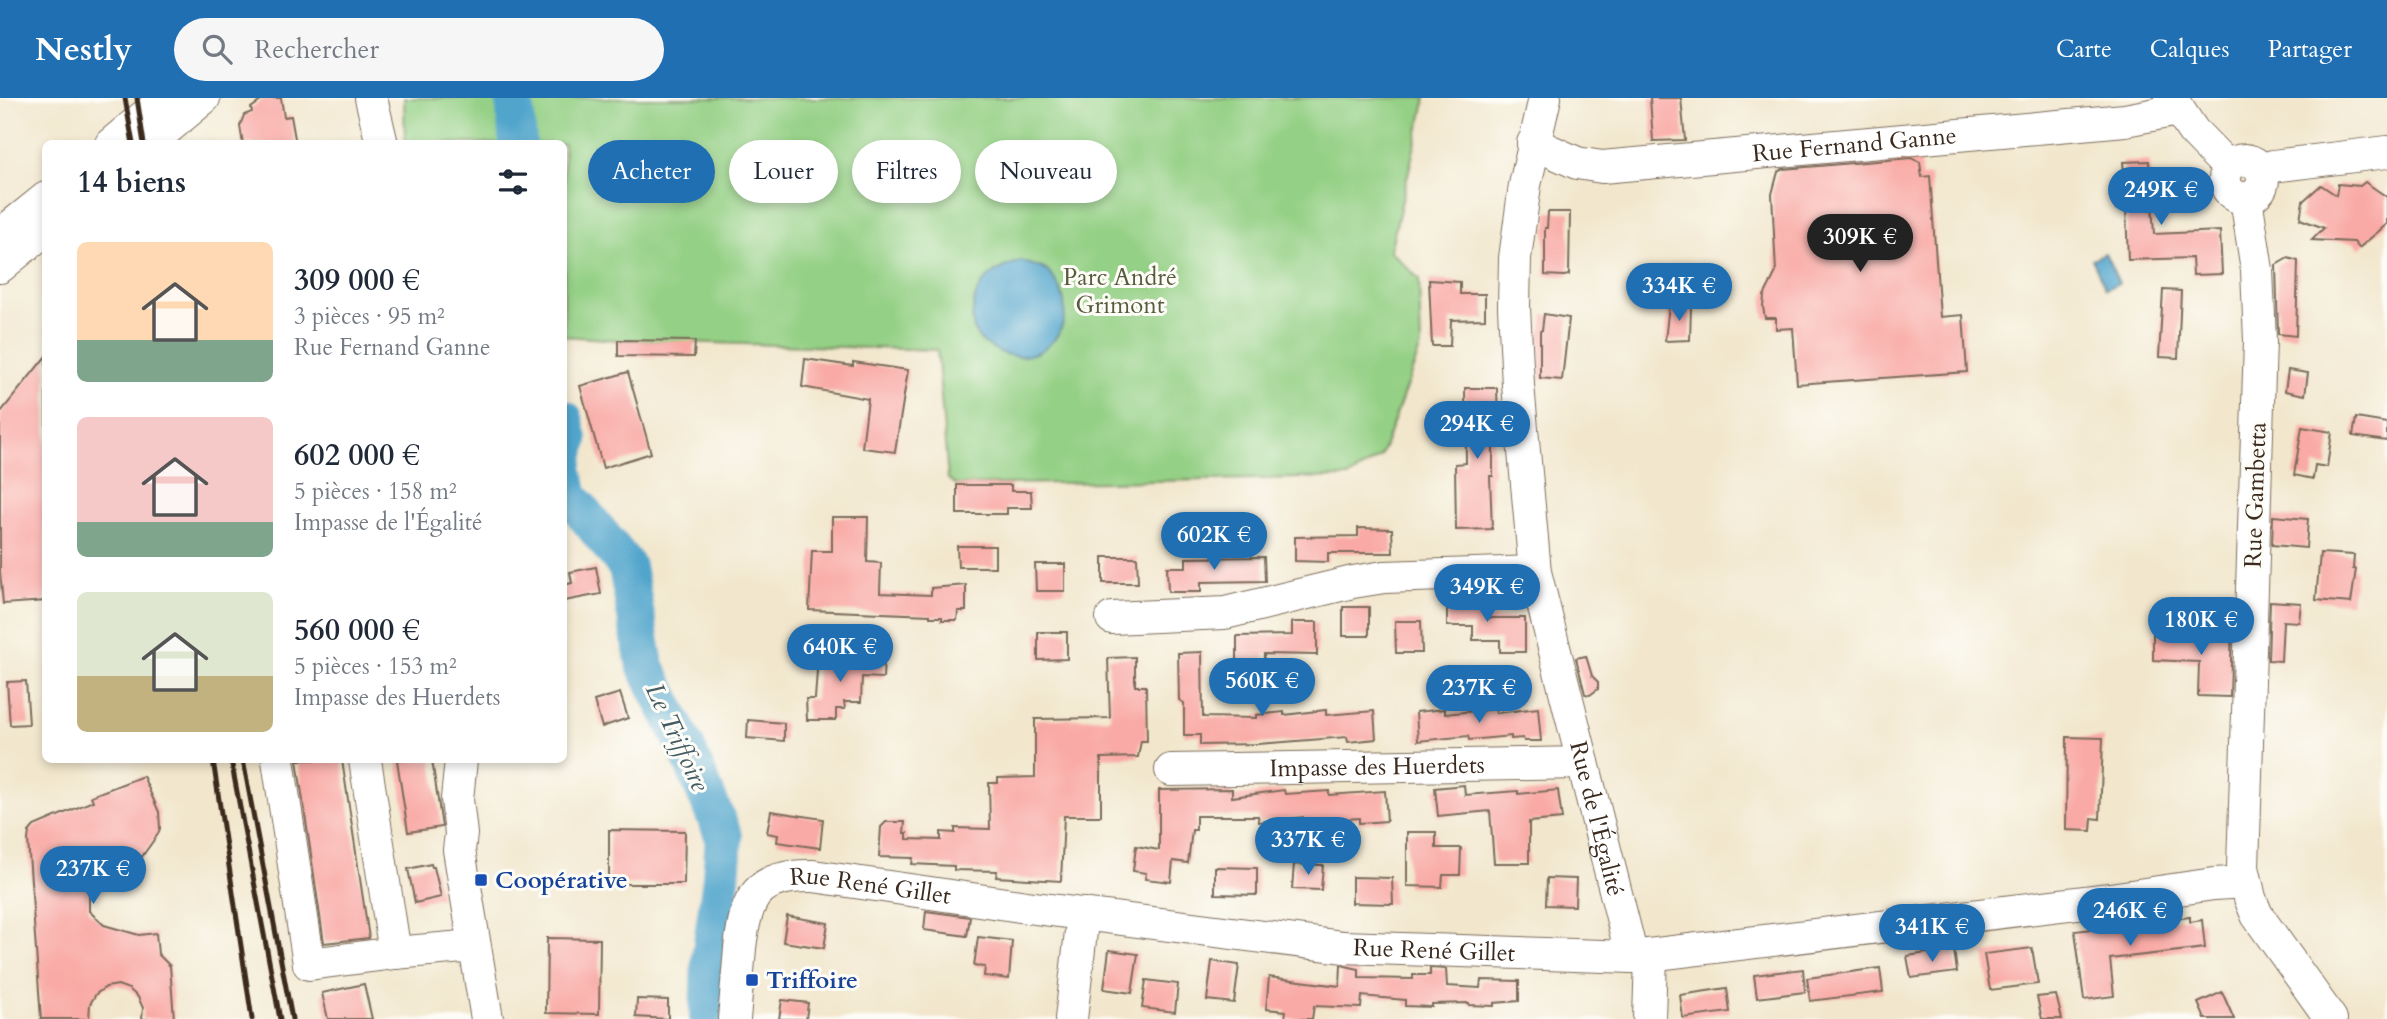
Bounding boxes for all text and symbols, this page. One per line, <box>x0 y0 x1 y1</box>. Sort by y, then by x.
search box <box>174 18 664 81</box>
text: Nestly <box>35 27 132 72</box>
icon: search <box>198 30 236 68</box>
text: Rechercher <box>254 32 379 67</box>
text: Carte <box>2056 33 2112 66</box>
text: Calques <box>2150 33 2230 66</box>
text: Partager <box>2268 33 2352 66</box>
street label: Rue Fernand Ganne <box>1751 119 1958 170</box>
chip: Acheter <box>588 140 715 203</box>
chip: Louer <box>729 140 838 203</box>
chip: Filtres <box>852 140 961 203</box>
chip: Nouveau <box>975 140 1117 203</box>
text: 14 biens <box>77 162 186 203</box>
icon: filters <box>494 163 532 201</box>
pin: 249K € <box>2104 167 2218 227</box>
text: 249K € <box>2124 174 2198 205</box>
pin: 309K € <box>1803 214 1917 274</box>
text: 309K € <box>1823 221 1897 252</box>
text: 309 000 € <box>294 260 420 301</box>
park label: Parc André Grimont <box>1063 261 1177 322</box>
pin: 334K € <box>1622 264 1736 323</box>
icon: home <box>133 270 217 354</box>
text: 334K € <box>1642 270 1716 301</box>
text: 3 pièces · 95 m² <box>294 301 445 332</box>
text: Rue Fernand Ganne <box>294 332 490 363</box>
pin: 294K € <box>1420 402 1534 461</box>
text: 294K € <box>1440 408 1514 439</box>
street label: Rue Gambetta <box>2236 421 2275 569</box>
text: 602 000 € <box>294 435 420 476</box>
icon: home <box>133 445 217 529</box>
text: 5 pièces · 158 m² <box>294 476 457 507</box>
text: Impasse de l'Égalité <box>294 507 482 538</box>
pin: 602K € <box>1157 512 1271 572</box>
text: 602K € <box>1177 519 1251 550</box>
pin: 349K € <box>1430 564 1544 624</box>
text: 349K € <box>1450 571 1524 602</box>
pin: 180K € <box>2144 598 2258 657</box>
text: 180K € <box>2164 604 2238 635</box>
text: 560 000 € <box>294 610 420 651</box>
icon: home <box>133 620 217 704</box>
pin: 640K € <box>783 624 897 684</box>
text: 640K € <box>803 631 877 662</box>
text: 5 pièces · 153 m² <box>294 651 457 682</box>
pin: 560K € <box>1205 658 1319 718</box>
text: 560K € <box>1225 665 1299 696</box>
pin: 237K € <box>1422 666 1536 725</box>
text: 237K € <box>1442 672 1516 703</box>
water label: Le Triffoire <box>637 677 718 798</box>
text: Impasse des Huerdets <box>294 682 500 713</box>
street label: Rue de l'Égalité <box>1561 738 1632 900</box>
street label: Impasse des Huerdets <box>1269 749 1485 785</box>
pin: 337K € <box>1251 818 1365 877</box>
text: 337K € <box>1271 824 1345 855</box>
pin: 237K € <box>36 846 150 906</box>
text: 237K € <box>56 853 130 884</box>
street label: Rue René Gillet <box>789 859 953 913</box>
place label: Coopérative <box>495 864 628 897</box>
marker: Coopérative <box>473 872 489 888</box>
pin: 246K € <box>2073 888 2187 948</box>
text: 246K € <box>2093 895 2167 926</box>
pin: 341K € <box>1875 904 1989 964</box>
text: 341K € <box>1895 911 1969 942</box>
street label: Rue René Gillet <box>1353 931 1516 970</box>
place label: Triffoire <box>766 964 858 997</box>
marker: Triffoire <box>744 972 760 988</box>

